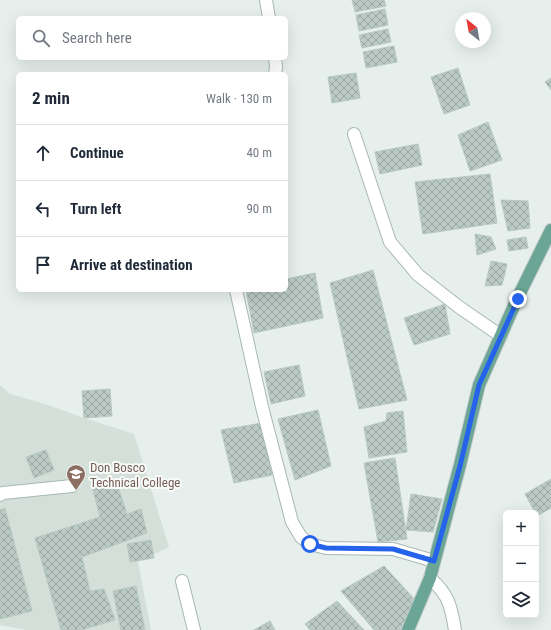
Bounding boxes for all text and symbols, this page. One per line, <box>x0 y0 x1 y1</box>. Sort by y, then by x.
north arrow <box>455 12 491 48</box>
search box <box>16 16 288 60</box>
icon: search <box>30 27 52 49</box>
text: Search here <box>62 29 132 47</box>
text: 2 min <box>32 88 70 108</box>
text: Walk · 130 m <box>206 91 272 106</box>
icon: ahead <box>32 142 54 164</box>
text: Continue <box>70 144 124 162</box>
text: 40 m <box>246 145 272 160</box>
icon: left <box>32 198 54 220</box>
text: Turn left <box>70 200 121 218</box>
text: 90 m <box>246 201 272 216</box>
icon: arrive <box>32 254 54 276</box>
text: Arrive at destination <box>70 256 193 274</box>
route end <box>509 290 527 308</box>
place label: Don Bosco Technical College <box>90 460 180 490</box>
school or university icon: Don Bosco Technical College <box>65 463 87 491</box>
map controls <box>503 510 539 618</box>
button: + <box>503 510 539 546</box>
route start <box>301 535 319 553</box>
button: − <box>503 546 539 582</box>
button: layers <box>503 582 539 618</box>

